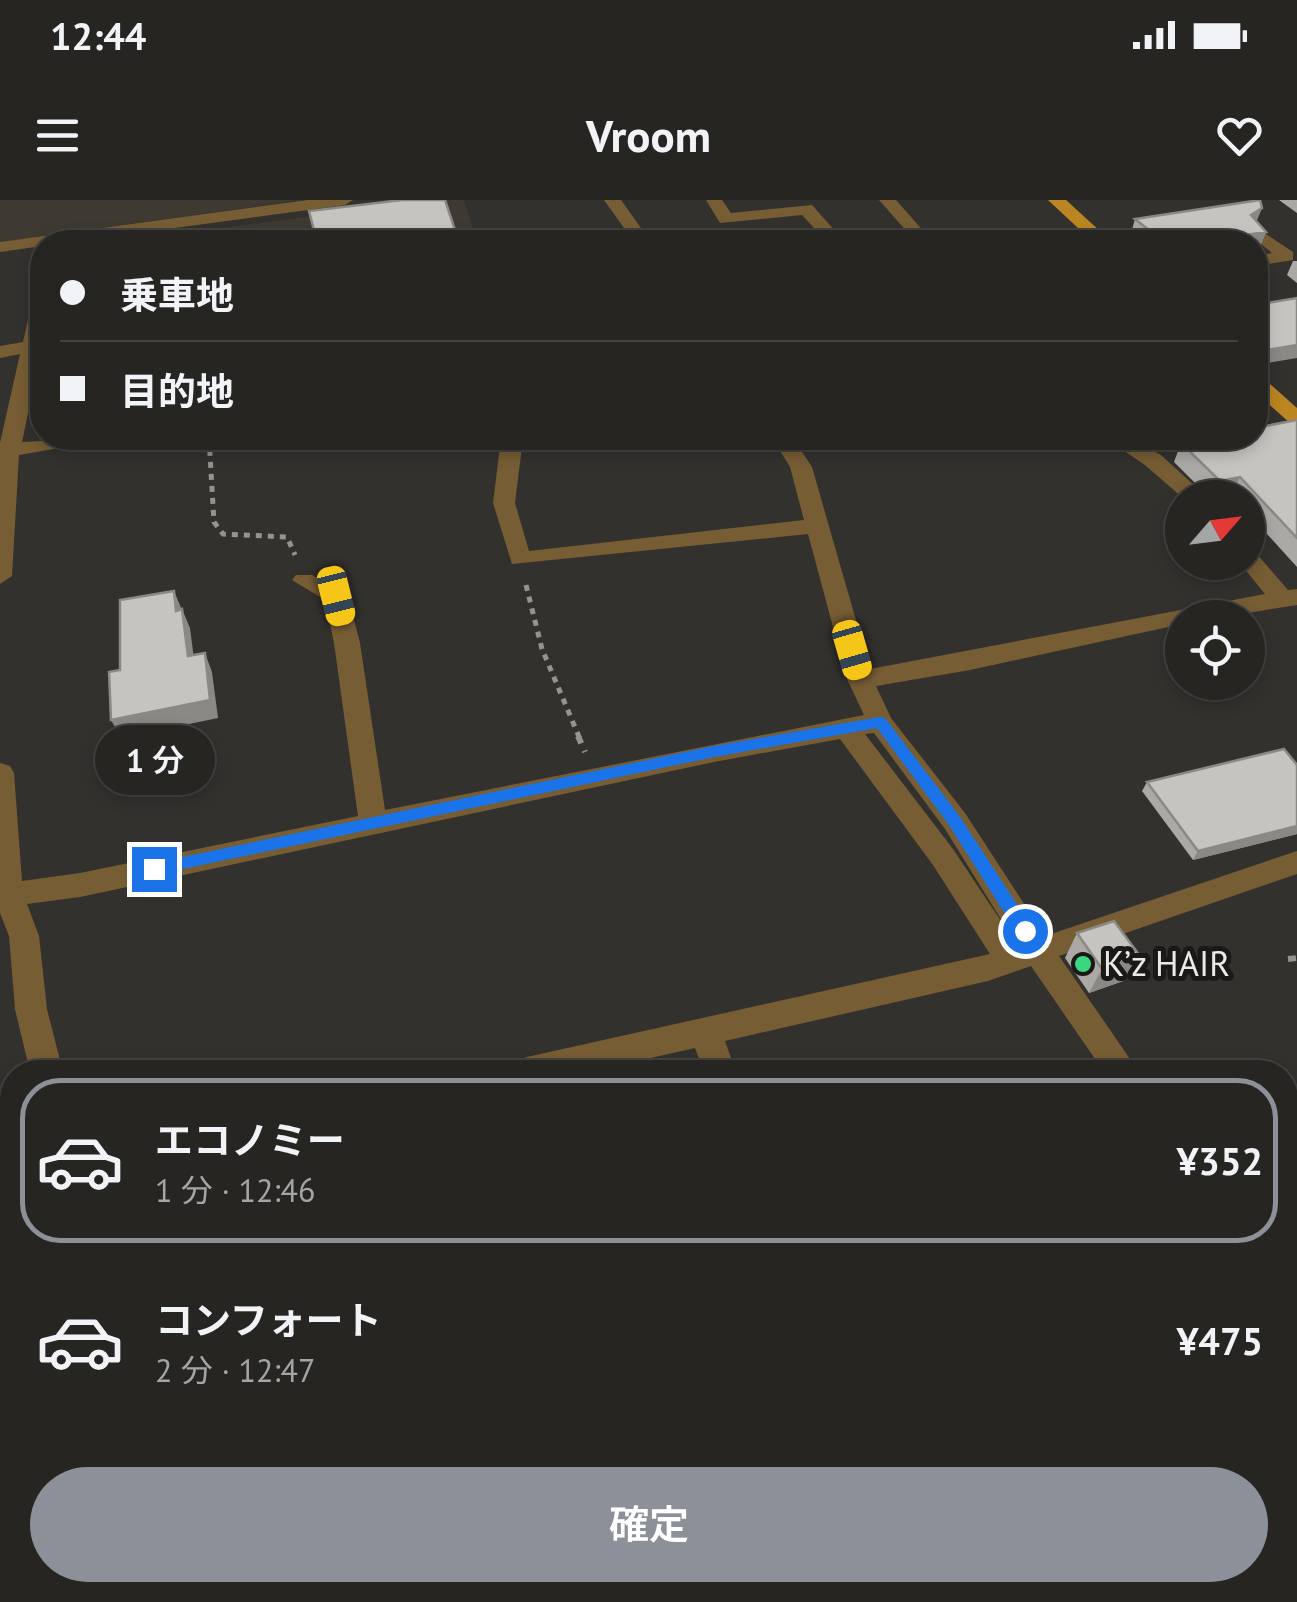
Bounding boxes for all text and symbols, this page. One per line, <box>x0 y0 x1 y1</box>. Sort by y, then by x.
text: 12:44 <box>50 11 146 60</box>
text: Vroom <box>586 106 711 164</box>
icon: menu <box>30 108 85 163</box>
icon: heart <box>1212 108 1267 163</box>
text: 乗車地 <box>120 270 234 319</box>
text: 目的地 <box>120 366 234 415</box>
north arrow <box>1165 480 1265 580</box>
map controls <box>1165 480 1265 700</box>
car <box>314 563 358 629</box>
button: locate <box>1165 600 1265 700</box>
car <box>829 617 875 683</box>
callout: 1 分 <box>94 724 214 794</box>
text: 1 分 <box>126 739 184 781</box>
route end <box>132 847 177 892</box>
route start <box>1003 909 1048 954</box>
place label: K’z HAIR <box>1103 940 1230 986</box>
marker: K’z HAIR <box>1072 953 1094 975</box>
text: エコノミー <box>155 1115 345 1164</box>
icon: car <box>35 1116 125 1206</box>
text: ¥352 <box>1177 1136 1263 1185</box>
text: 1 分 · 12:46 <box>155 1169 315 1211</box>
text: コンフォート <box>155 1295 382 1344</box>
icon: car <box>35 1296 125 1386</box>
text: ¥475 <box>1177 1316 1263 1365</box>
text: 2 分 · 12:47 <box>155 1349 315 1391</box>
button: 確定 <box>30 1467 1268 1582</box>

